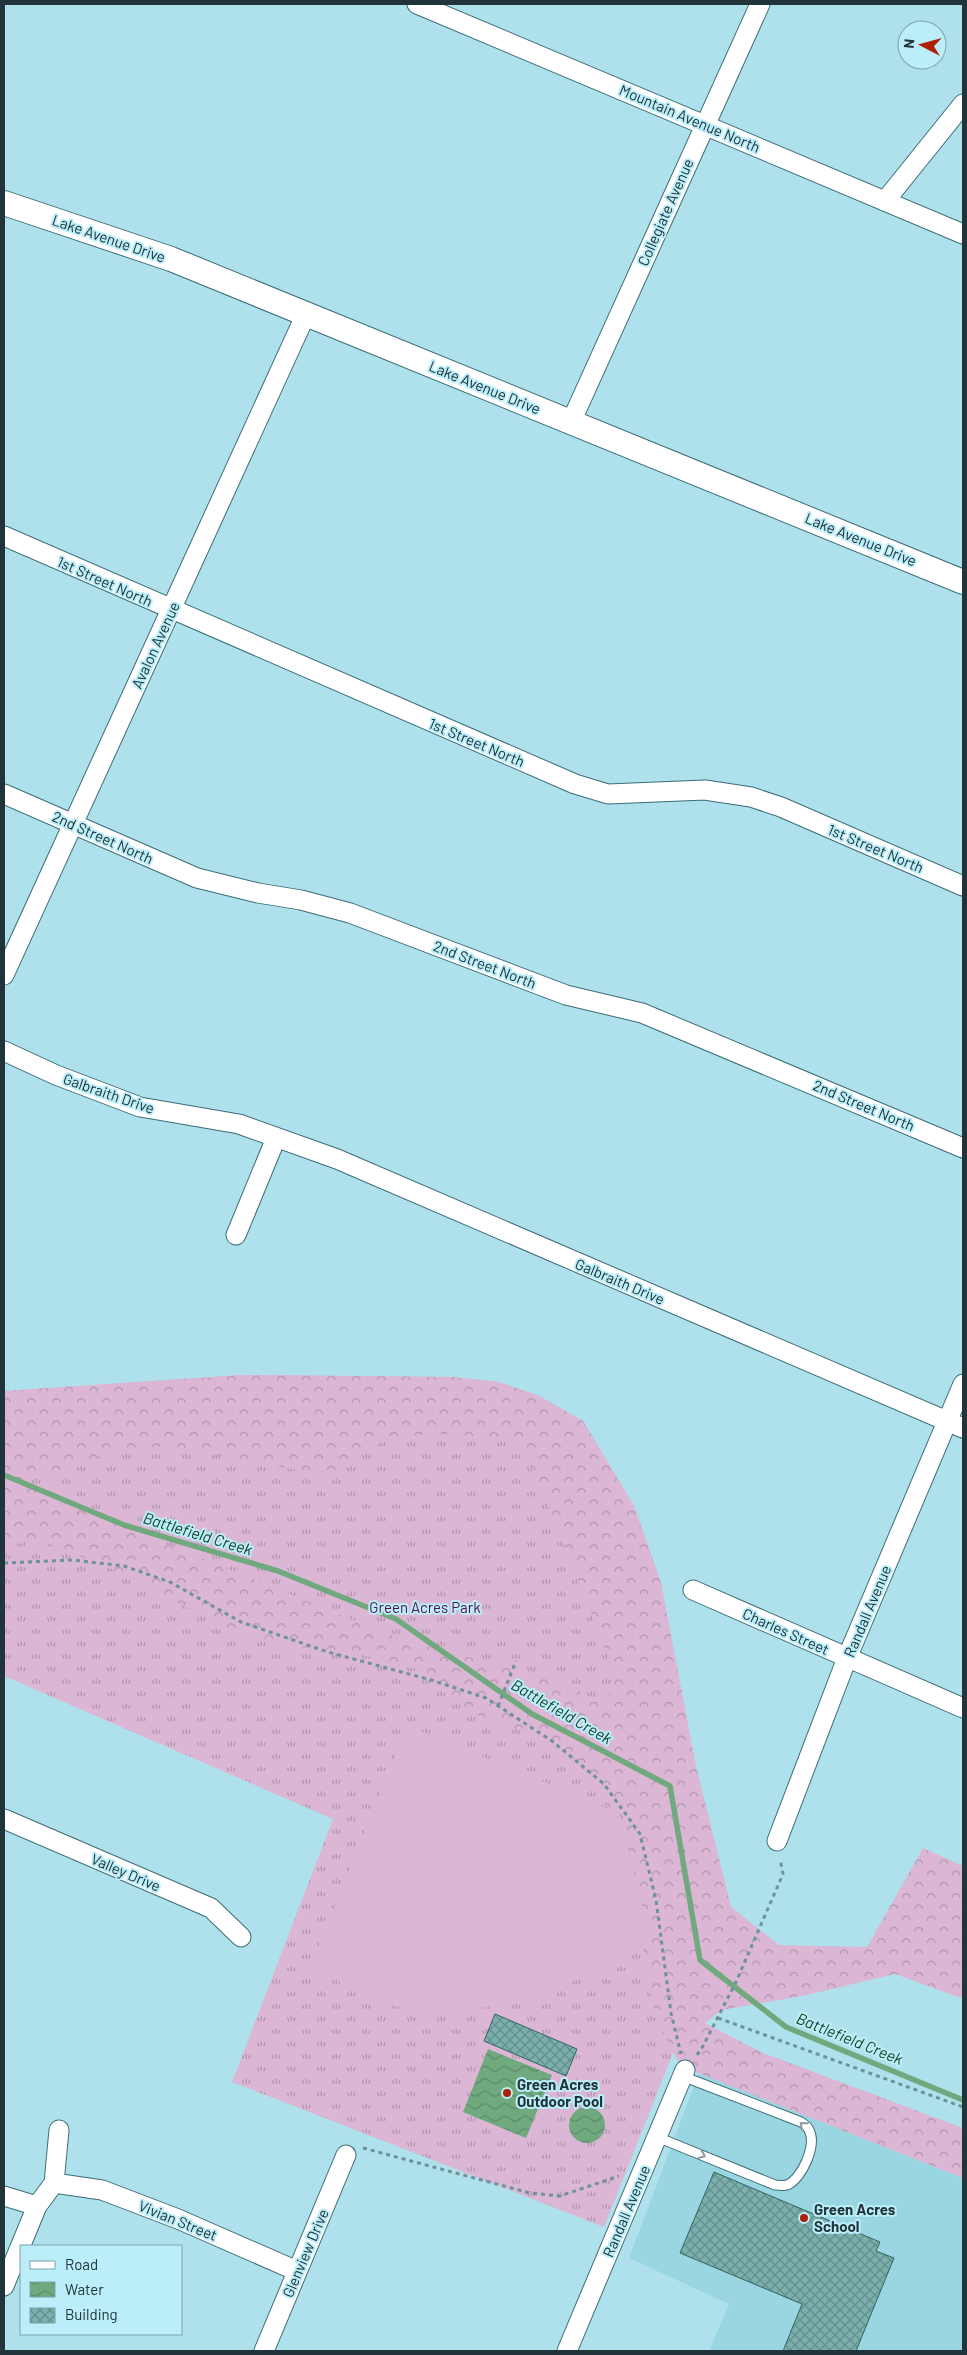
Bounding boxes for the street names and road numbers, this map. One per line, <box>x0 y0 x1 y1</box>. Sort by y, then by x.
street label: Mountain Avenue North <box>617 80 763 156</box>
street label: Collegiate Avenue <box>633 156 697 268</box>
street label: Lake Avenue Drive <box>50 210 168 266</box>
street label: Lake Avenue Drive <box>427 356 543 418</box>
street label: Lake Avenue Drive <box>803 508 919 570</box>
street label: 1st Street North <box>55 552 155 610</box>
street label: Avalon Avenue <box>127 599 183 691</box>
street label: 1st Street North <box>426 714 528 770</box>
street label: 2nd Street North <box>50 807 156 867</box>
street label: 1st Street North <box>825 820 927 876</box>
street label: 2nd Street North <box>431 936 539 992</box>
street label: Galbraith Drive <box>61 1069 157 1117</box>
street label: 2nd Street North <box>810 1075 918 1135</box>
street label: Galbraith Drive <box>573 1254 667 1308</box>
street label: Randall Avenue <box>840 1562 894 1660</box>
street label: Charles Street <box>740 1604 832 1658</box>
street label: Valley Drive <box>89 1849 163 1895</box>
street label: Randall Avenue <box>599 2162 653 2260</box>
street label: Vivian Street <box>136 2196 220 2244</box>
street label: Glenview Drive <box>278 2206 332 2300</box>

